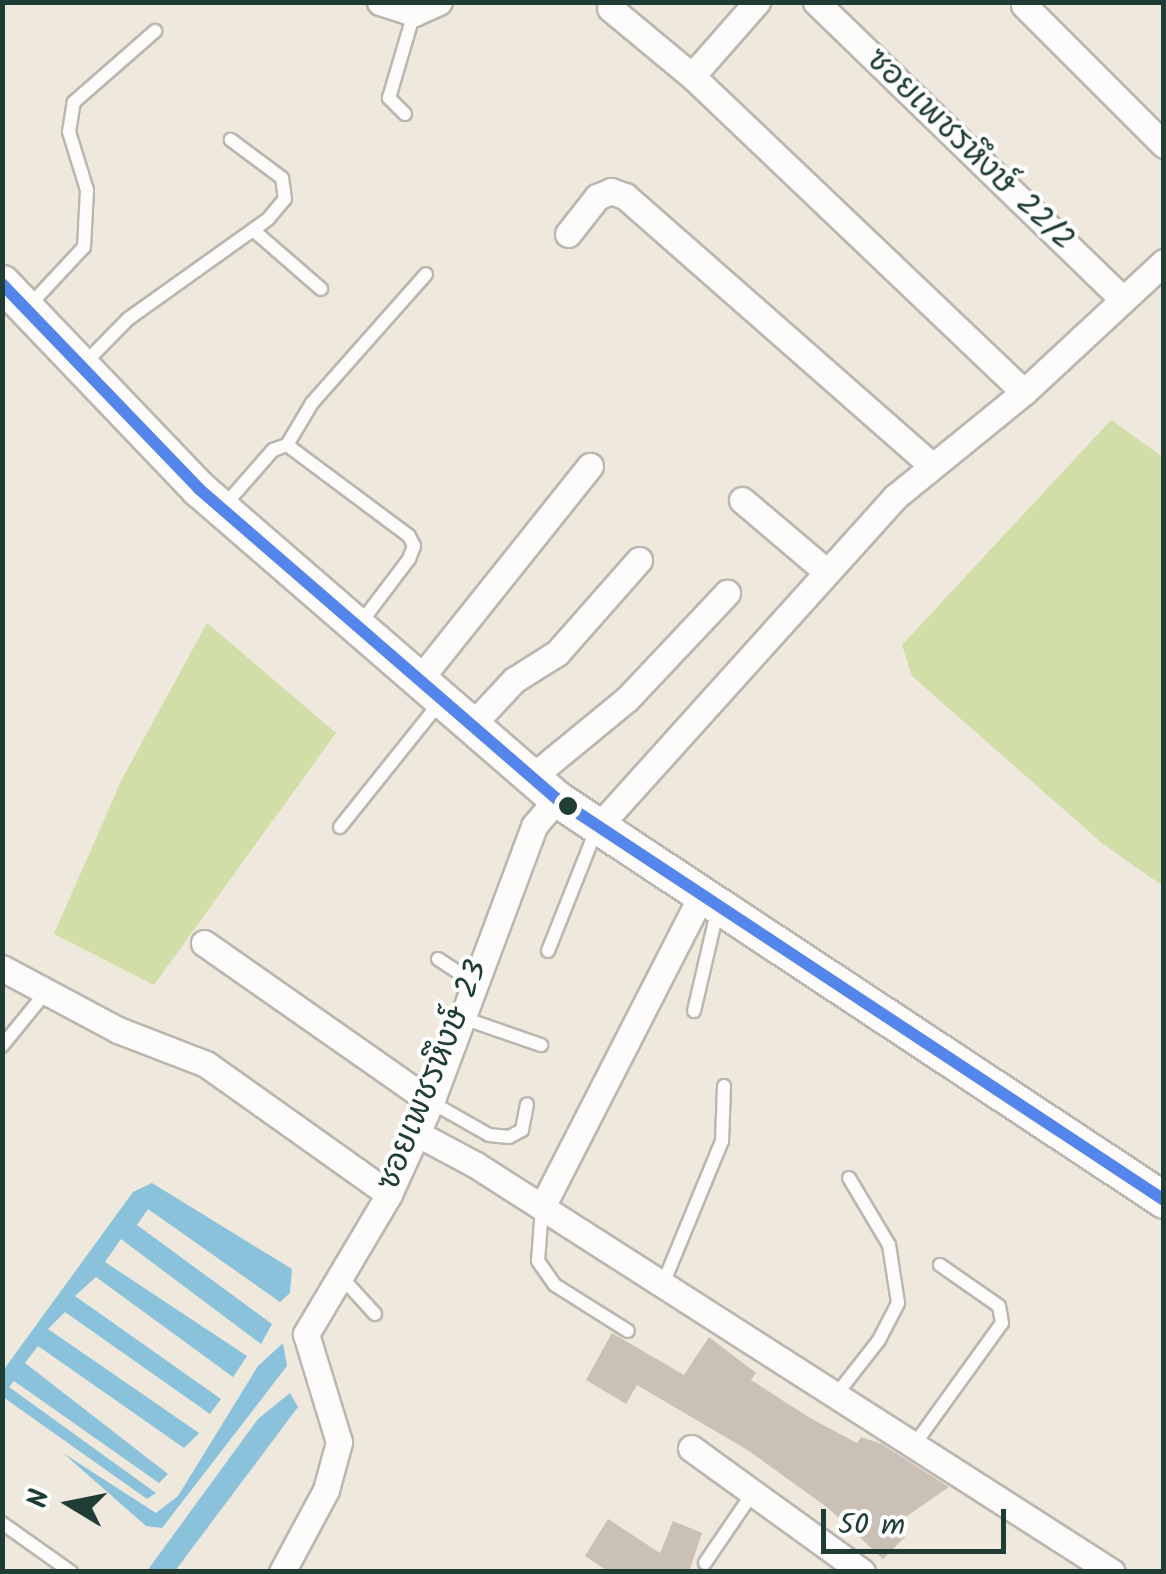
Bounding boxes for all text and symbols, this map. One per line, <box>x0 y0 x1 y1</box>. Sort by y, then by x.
street label: ซอยเพชรหึงษ์ 22/2 <box>857 42 1081 260</box>
unlabelled marker <box>558 796 578 816</box>
street label: ซอยเพชรหึงษ์ 23 <box>370 955 498 1197</box>
north arrow <box>20 1454 120 1554</box>
text: N <box>16 1486 64 1511</box>
scale bar <box>826 1489 1011 1551</box>
text: 50 m <box>838 1502 905 1550</box>

